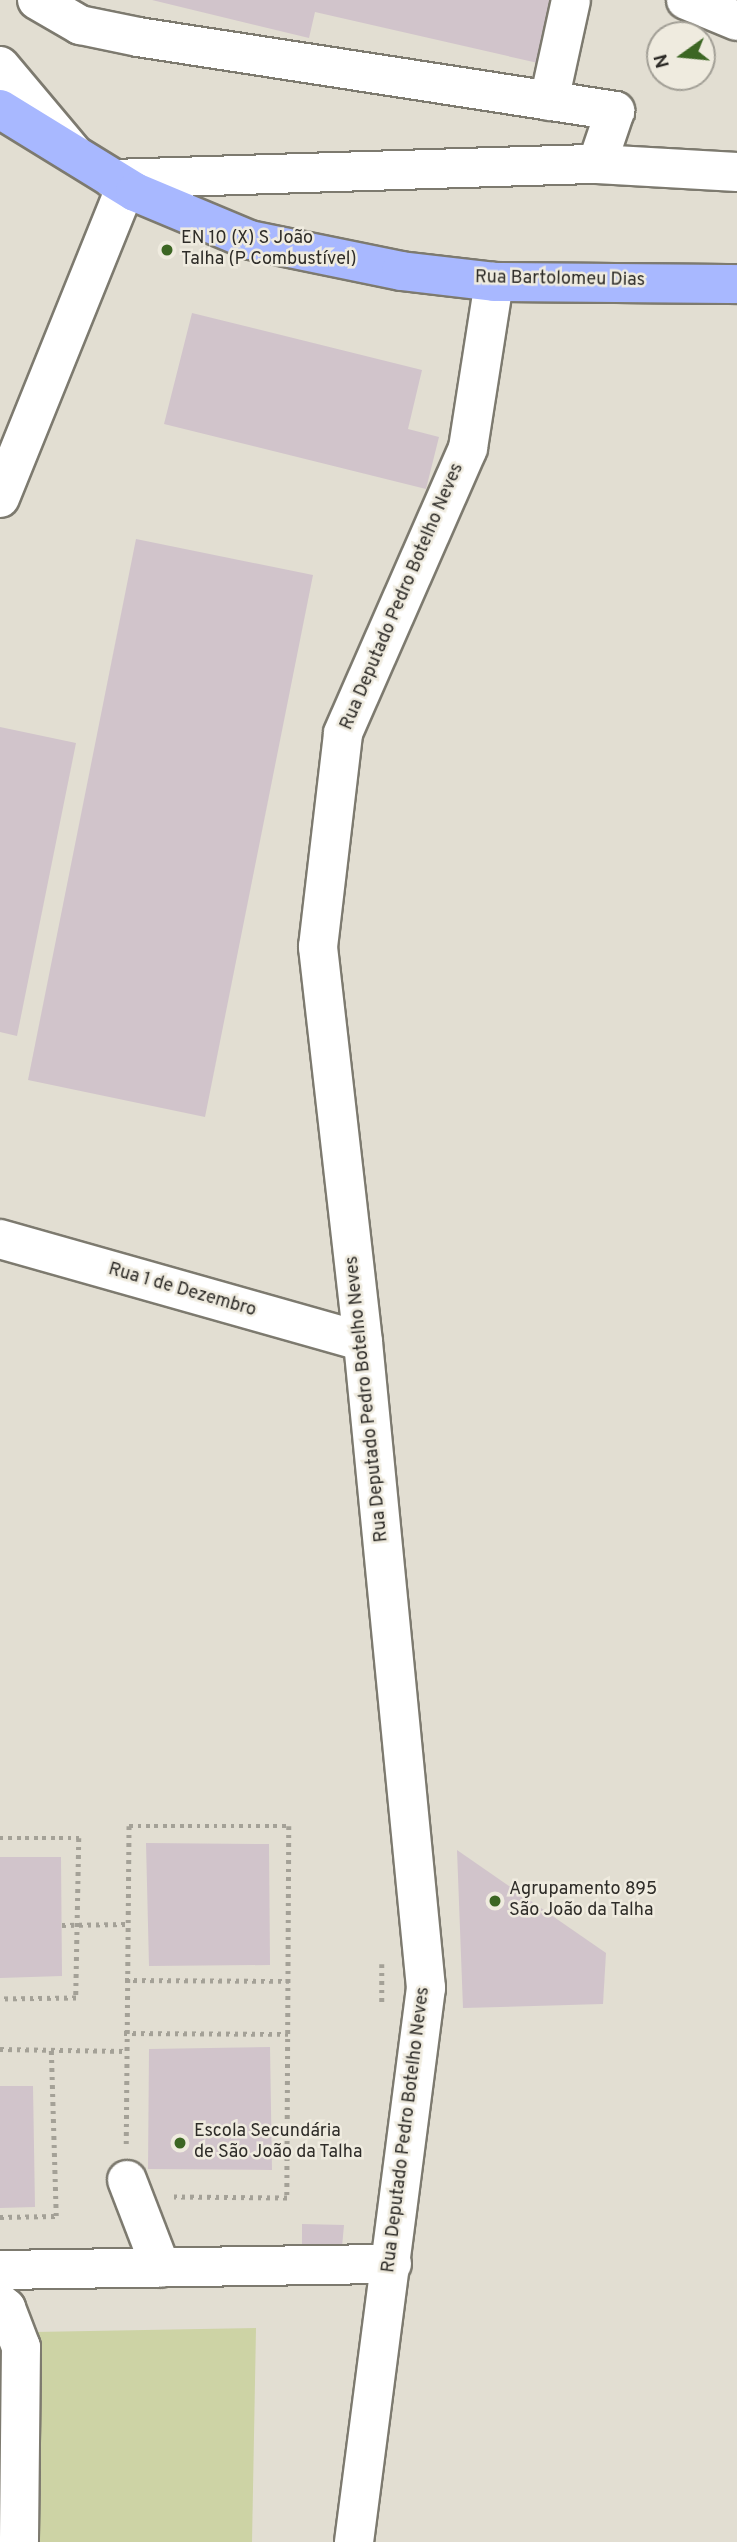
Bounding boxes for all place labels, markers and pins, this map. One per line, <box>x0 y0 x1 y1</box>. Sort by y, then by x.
place label: EN 10 (X) S João Talha (P Combustível) <box>181 229 357 272</box>
marker: EN 10 (X) S João Talha (P Combustível) <box>159 242 175 258</box>
place label: Agrupamento 895 São João da Talha <box>509 1880 657 1923</box>
marker: Agrupamento 895 São João da Talha <box>487 1893 503 1909</box>
place label: Escola Secundária de São João da Talha <box>194 2122 363 2164</box>
marker: Escola Secundária de São João da Talha <box>172 2135 188 2151</box>

